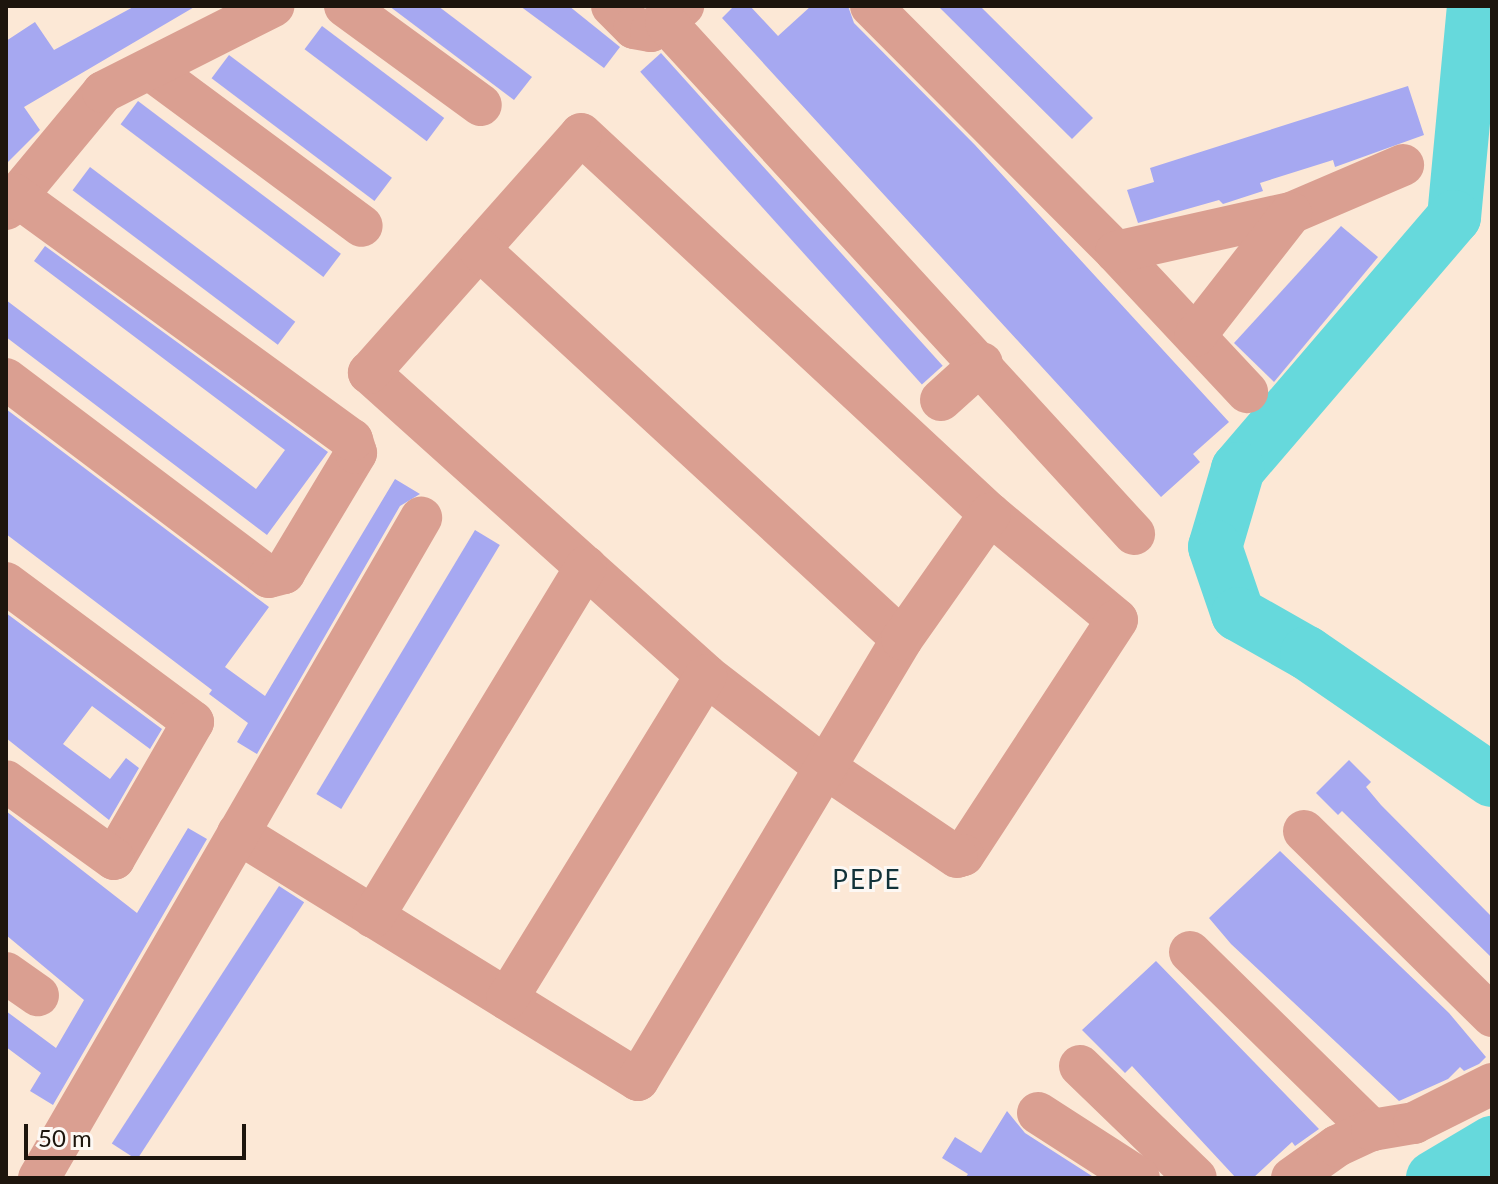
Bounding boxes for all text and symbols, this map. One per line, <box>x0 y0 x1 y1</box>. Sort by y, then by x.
district label: PEPE <box>832 864 902 896</box>
scale bar <box>28 1108 250 1158</box>
text: 50 m <box>38 1123 92 1152</box>

